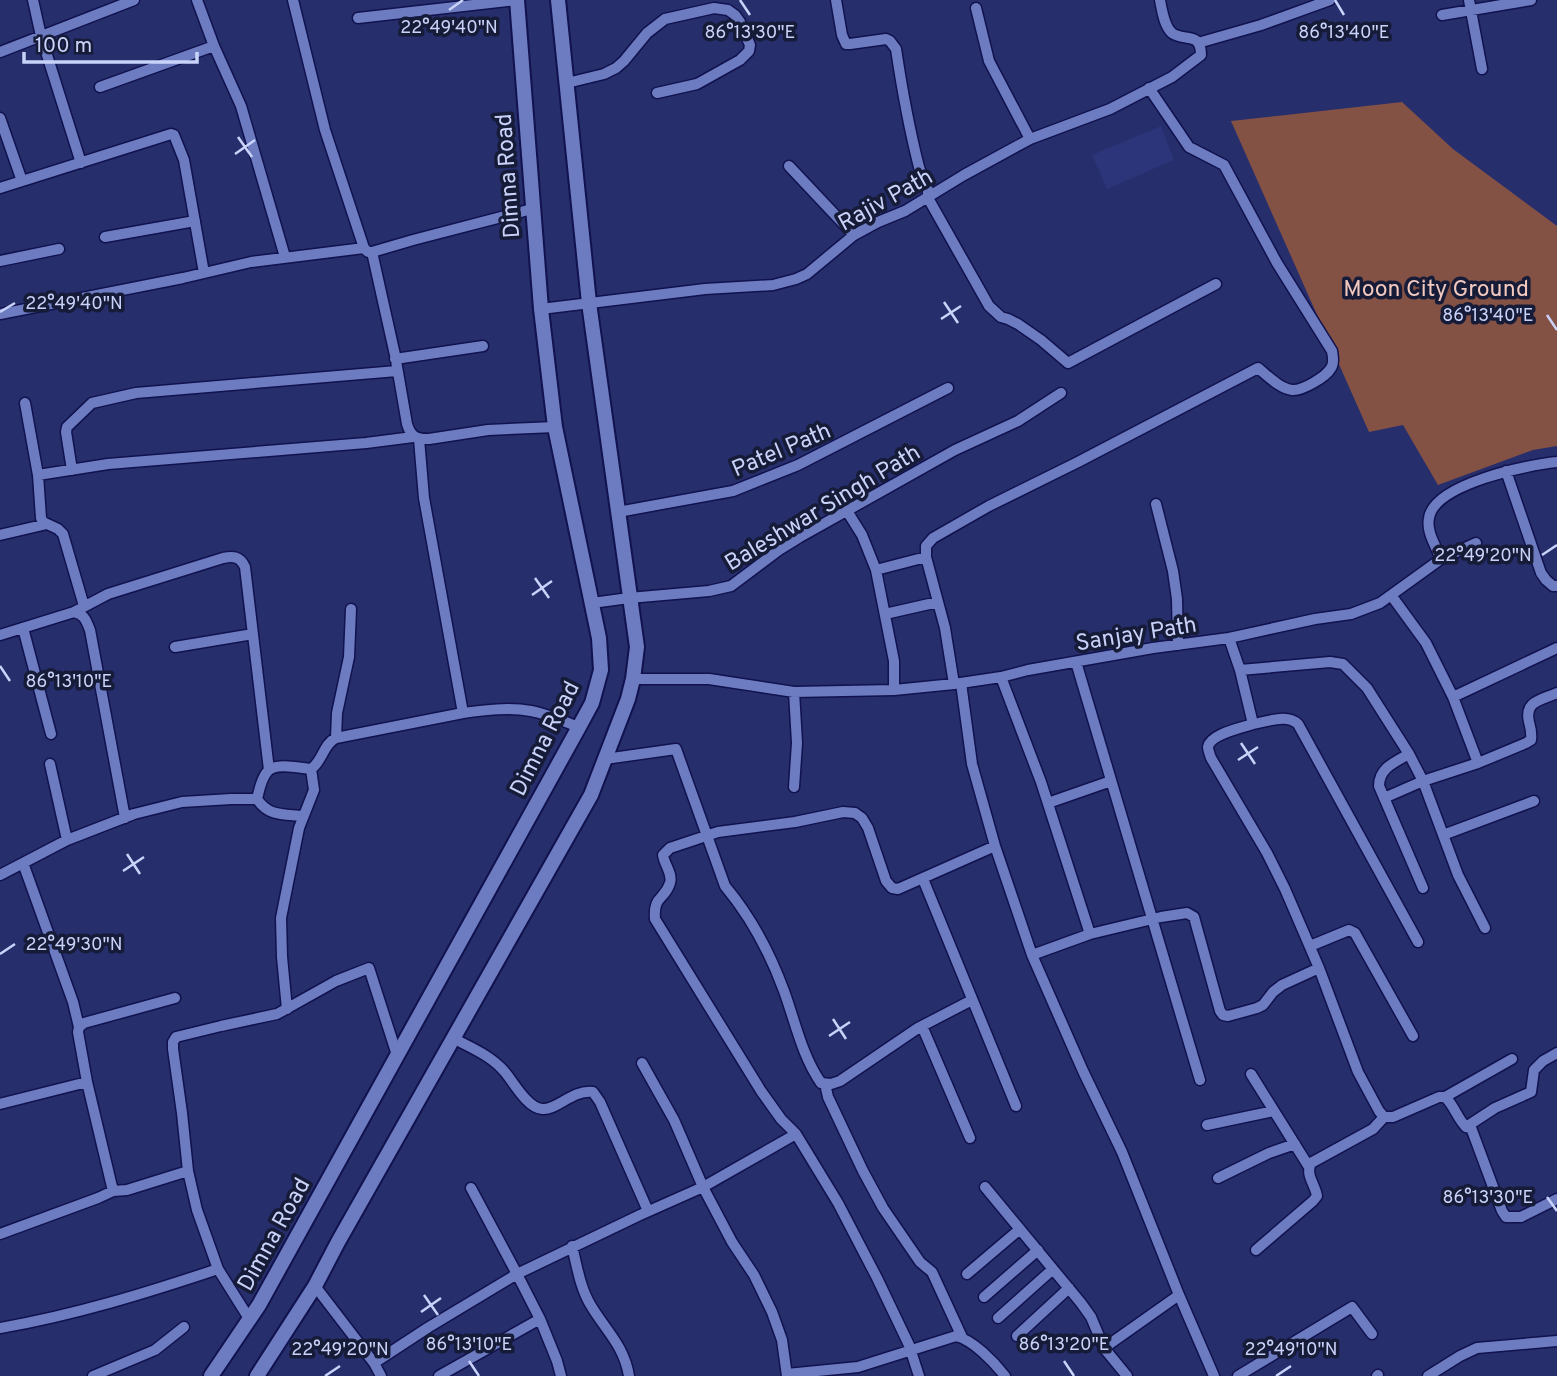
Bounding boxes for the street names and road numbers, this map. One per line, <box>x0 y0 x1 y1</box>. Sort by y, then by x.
street label: Dimna Road <box>491 112 528 239</box>
street label: Rajiv Path <box>834 163 939 239</box>
street label: Patel Path <box>728 417 836 485</box>
street label: Baleshwar Singh Path <box>720 439 926 579</box>
street label: Sanjay Path <box>1074 612 1199 659</box>
street label: Dimna Road <box>505 677 588 801</box>
street label: Dimna Road <box>232 1173 318 1297</box>

